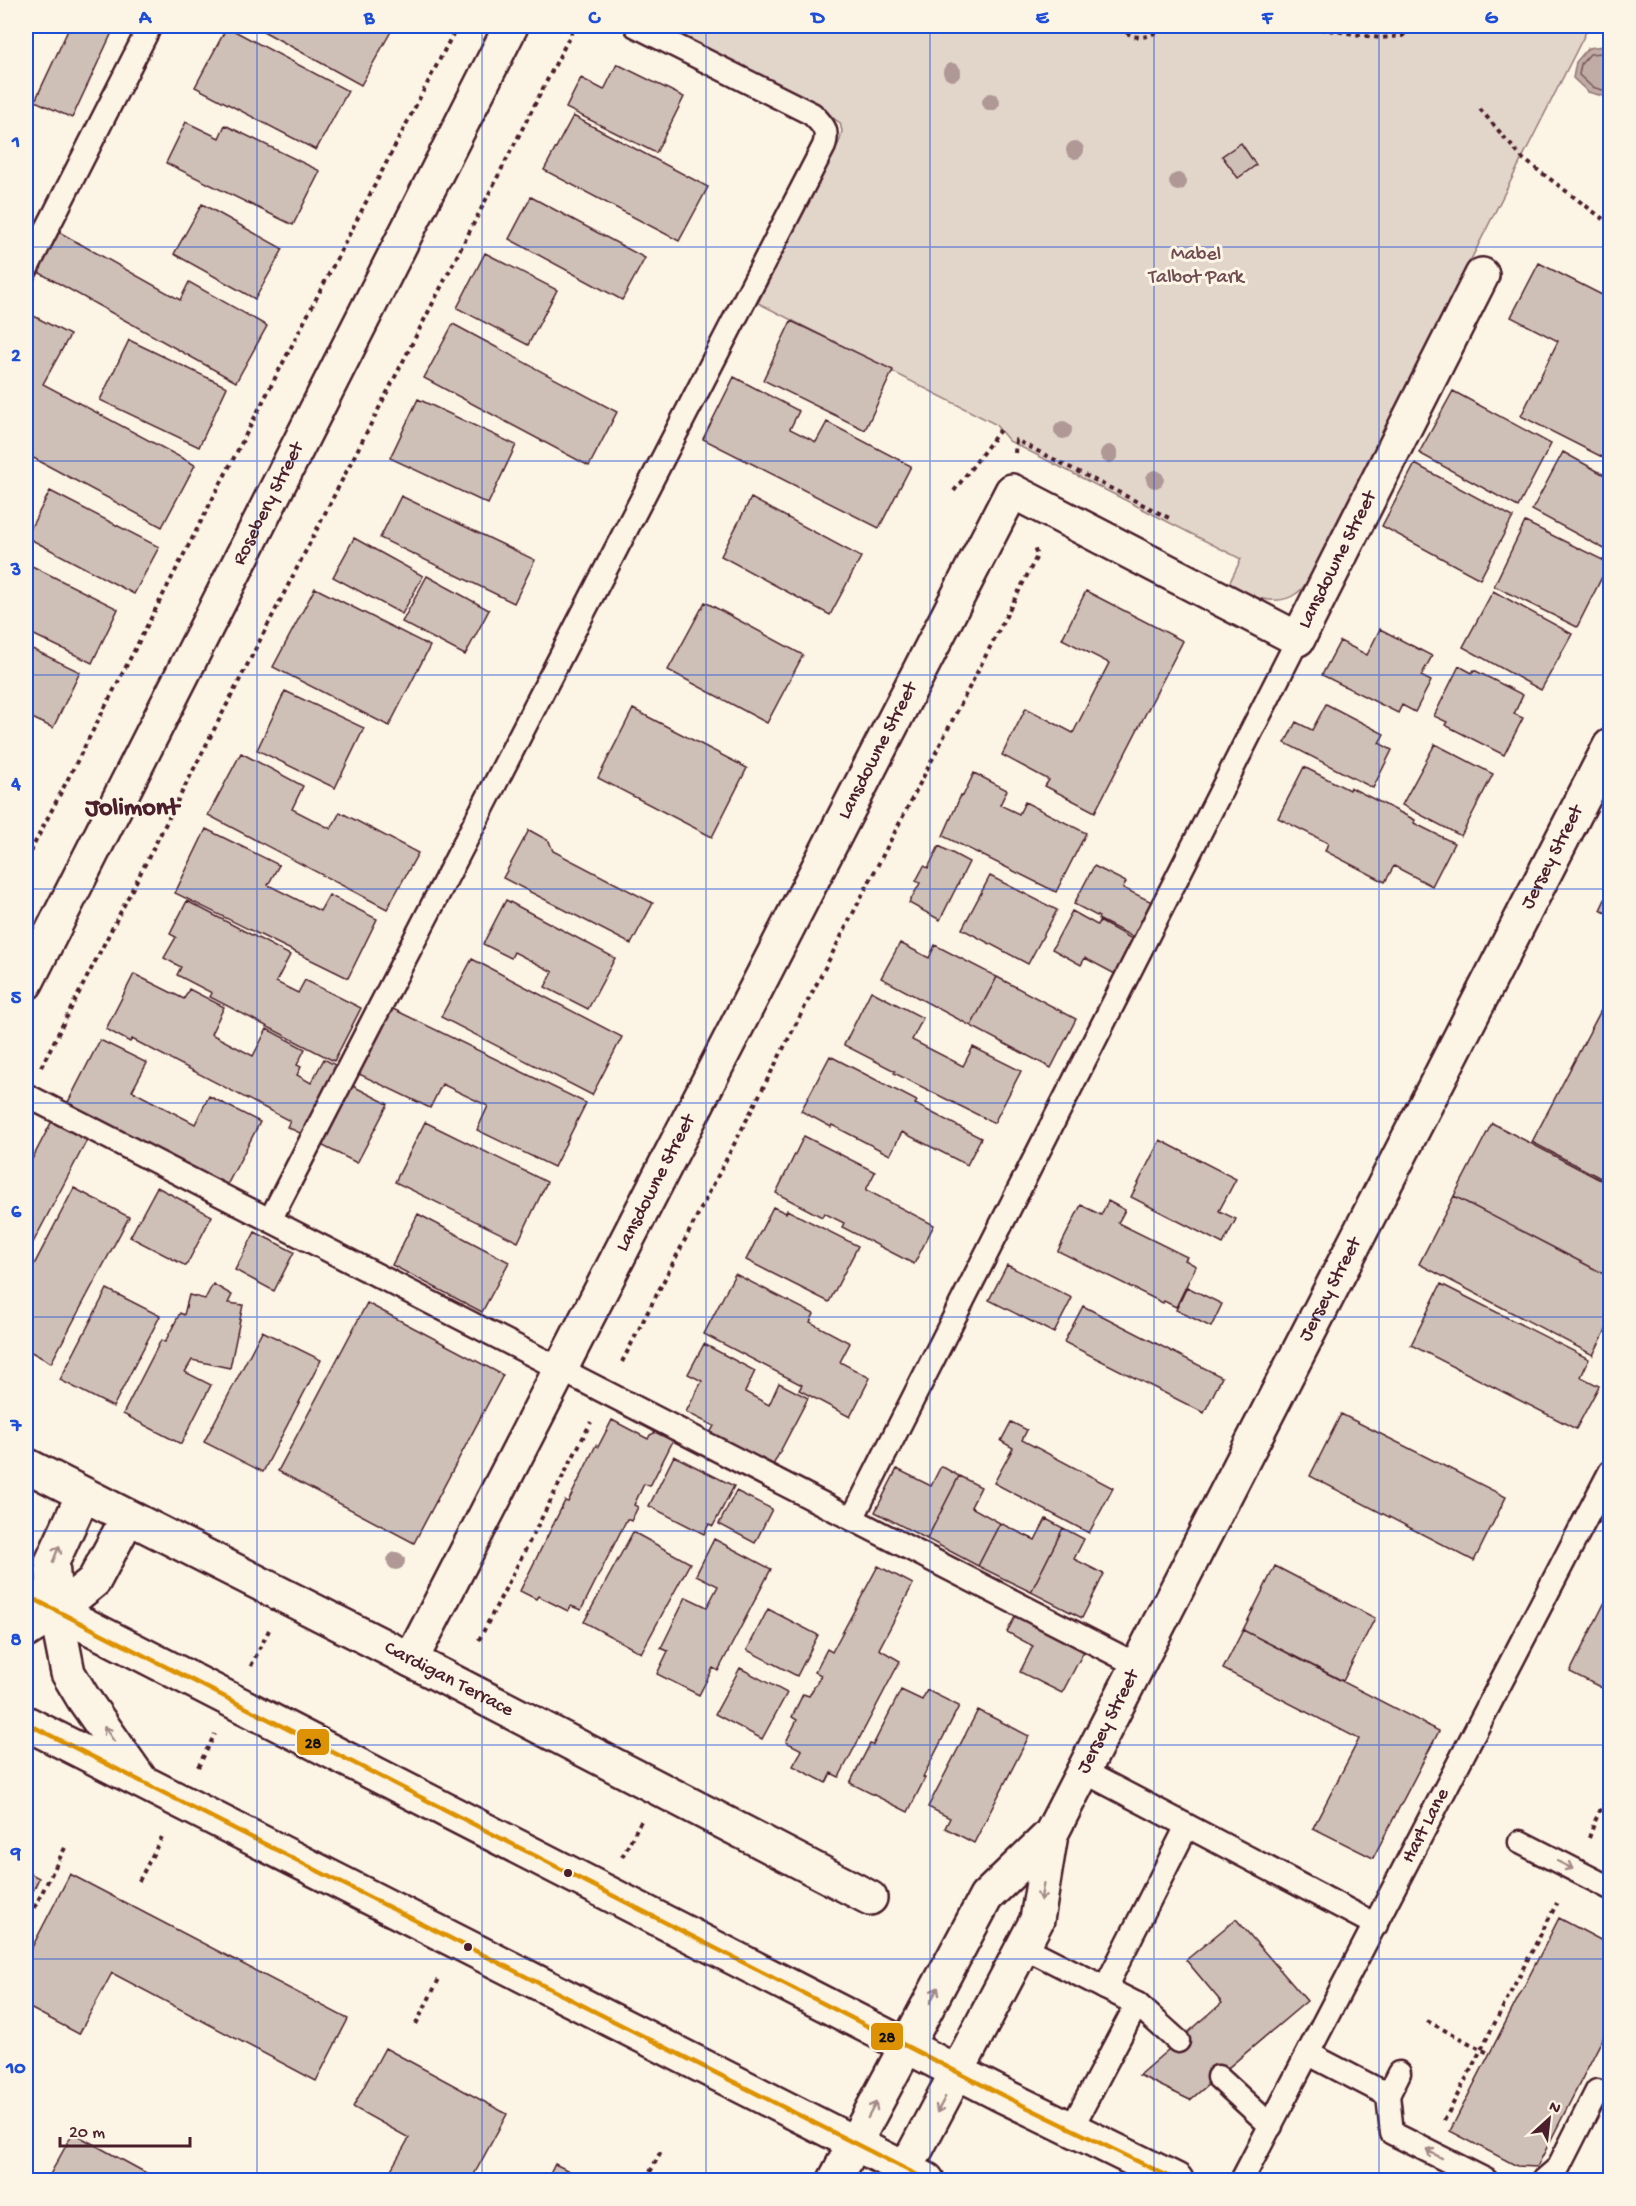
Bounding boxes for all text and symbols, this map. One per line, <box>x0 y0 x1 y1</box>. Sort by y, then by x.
text: A <box>138 8 153 31</box>
text: B <box>363 8 375 31</box>
text: C <box>588 8 602 31</box>
text: D <box>809 8 825 31</box>
text: E <box>1036 8 1050 31</box>
text: F <box>1261 8 1274 31</box>
text: G <box>1485 8 1499 31</box>
text: 1 <box>11 132 20 155</box>
park label: Mabel Talbot Park <box>1147 244 1246 290</box>
text: 2 <box>11 346 21 369</box>
street label: Rosebery Street <box>228 437 310 569</box>
street label: Lansdowne Street <box>1294 486 1383 633</box>
text: 3 <box>10 560 21 583</box>
street label: Lansdowne Street <box>834 677 924 823</box>
text: 4 <box>10 774 21 797</box>
district label: Jolimont <box>84 794 181 825</box>
street label: Jersey Street <box>1517 800 1590 913</box>
text: 5 <box>11 988 22 1011</box>
street label: Lansdowne Street <box>611 1109 702 1256</box>
text: 6 <box>11 1202 22 1225</box>
street label: Jersey Street <box>1294 1232 1368 1345</box>
text: 7 <box>10 1416 23 1439</box>
one-way arrow <box>51 1546 62 1564</box>
text: 8 <box>11 1630 22 1653</box>
street label: Cardigan Terrace <box>380 1637 518 1723</box>
street label: Jersey Street <box>1072 1664 1146 1778</box>
one-way arrow <box>103 1727 115 1743</box>
line badge: 28 <box>296 1728 330 1756</box>
text: 28 <box>305 1736 322 1755</box>
street label: Hart Lane <box>1397 1784 1455 1867</box>
text: 9 <box>10 1844 21 1867</box>
one-way arrow <box>1556 1859 1573 1871</box>
unlabelled marker <box>562 1867 574 1879</box>
one-way arrow <box>1036 1882 1047 1901</box>
unlabelled marker <box>462 1941 474 1953</box>
one-way arrow <box>929 1986 940 2004</box>
line badge: 28 <box>870 2022 904 2051</box>
text: 28 <box>879 2030 896 2049</box>
text: 10 <box>5 2058 26 2081</box>
north arrow <box>1519 2089 1579 2149</box>
one-way arrow <box>935 2096 947 2113</box>
text: N <box>1545 2098 1564 2120</box>
one-way arrow <box>866 2102 878 2119</box>
scale bar <box>60 2110 190 2148</box>
text: 20 m <box>69 2123 105 2144</box>
one-way arrow <box>1425 2148 1443 2159</box>

